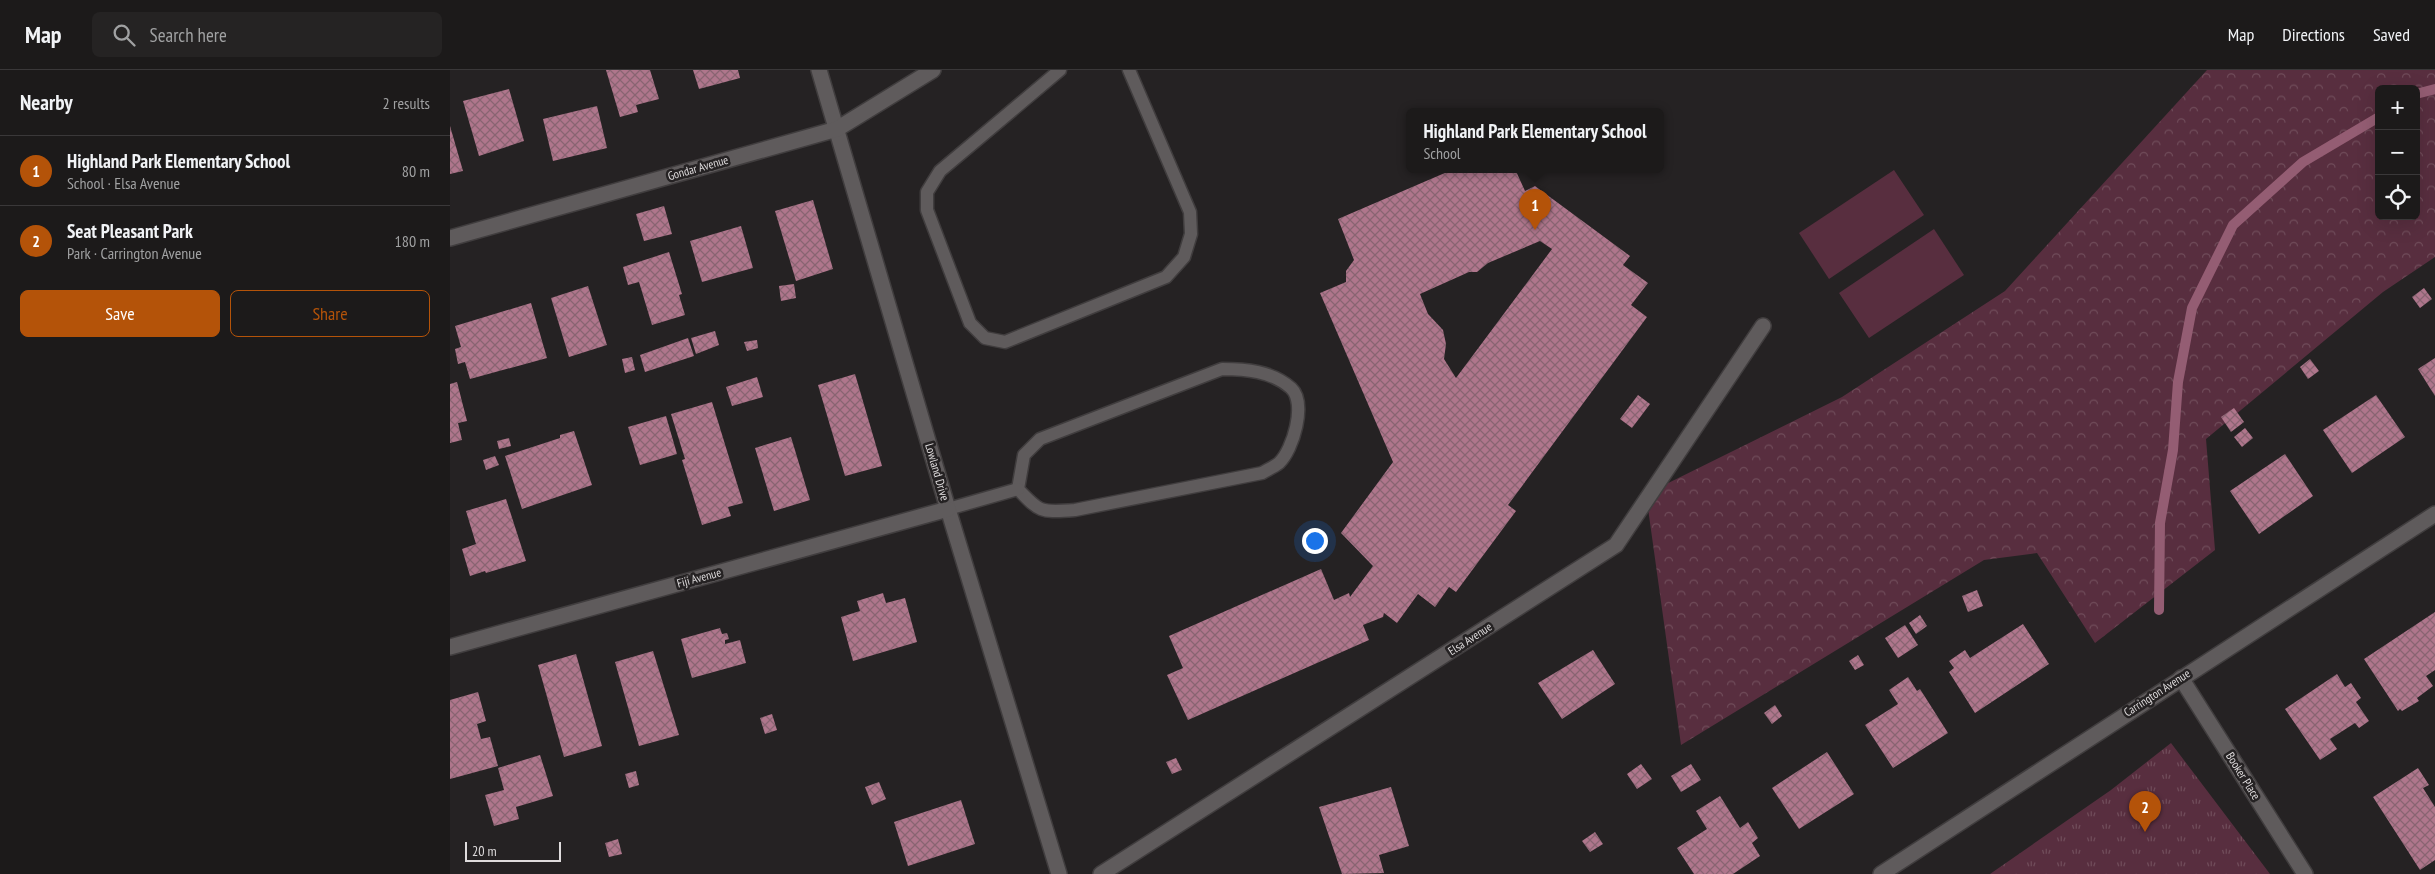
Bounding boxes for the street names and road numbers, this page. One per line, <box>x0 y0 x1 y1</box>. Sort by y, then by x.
street label: Gondar Avenue <box>666 152 730 183</box>
street label: Lowland Drive <box>922 441 953 502</box>
street label: Fiji Avenue <box>675 564 723 591</box>
street label: Elsa Avenue <box>1445 619 1495 658</box>
street label: Carrington Avenue <box>2121 666 2193 720</box>
street label: Booker Place <box>2223 749 2264 802</box>

